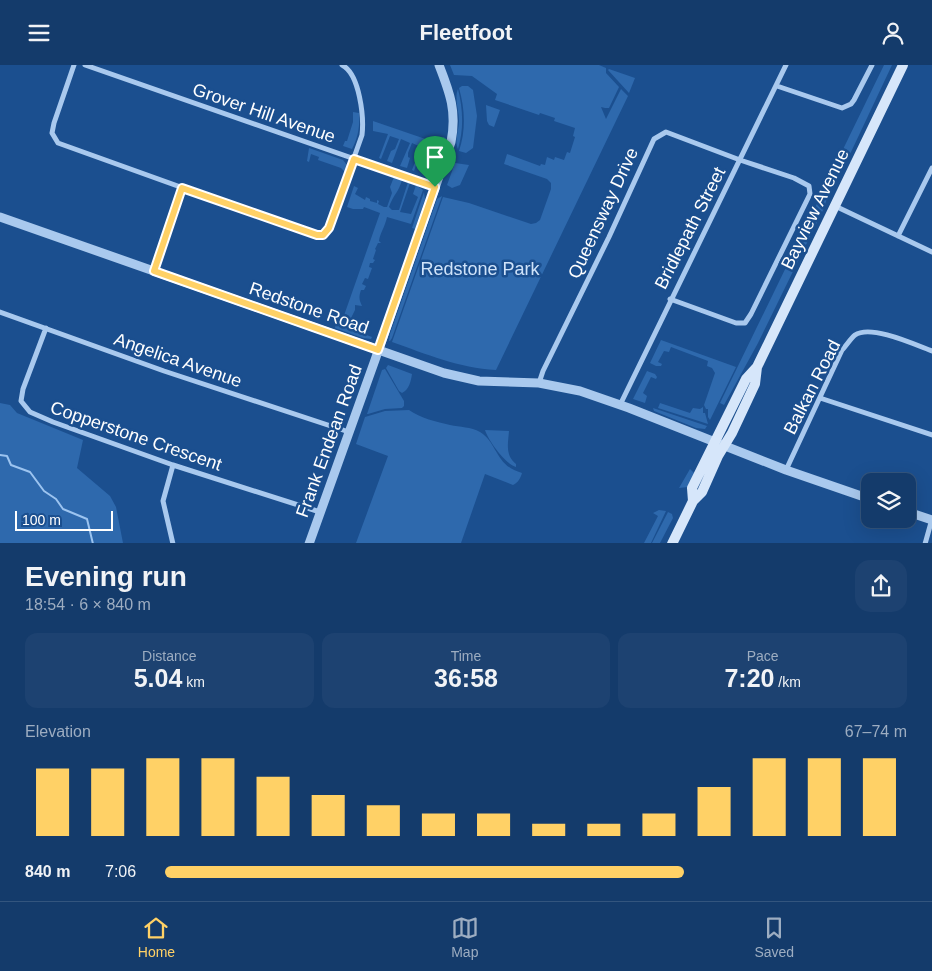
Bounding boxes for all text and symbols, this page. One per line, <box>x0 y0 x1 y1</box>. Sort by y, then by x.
icon: menu <box>25 19 53 47</box>
icon: person <box>879 19 907 47</box>
text: Fleetfoot <box>420 20 512 45</box>
street label: Grover Hill Avenue <box>190 79 338 147</box>
pin <box>414 136 456 187</box>
icon: arrive <box>421 143 449 171</box>
street label: Queensway Drive <box>564 144 642 282</box>
street label: Bayview Avenue <box>777 145 853 273</box>
street label: Bridlepath Street <box>651 164 729 292</box>
park label: Redstone Park <box>420 259 541 279</box>
street label: Redstone Road <box>247 278 371 338</box>
street label: Angelica Avenue <box>111 329 245 391</box>
street label: Balkan Road <box>780 337 844 437</box>
street label: Frank Endean Road <box>292 362 366 520</box>
street label: Copperstone Crescent <box>48 397 224 475</box>
map controls <box>861 473 916 528</box>
button: layers <box>861 473 916 528</box>
scale bar <box>15 508 112 532</box>
text: 100 m <box>22 512 61 528</box>
button: share <box>855 560 907 612</box>
text: Evening run <box>25 561 187 592</box>
text: 18:54 · 6 × 840 m <box>25 596 151 613</box>
text: Distance <box>142 648 197 664</box>
text: Time <box>451 648 481 664</box>
text: Pace <box>747 648 779 664</box>
text: 5.04 <box>134 664 182 692</box>
text: 36:58 <box>434 664 498 692</box>
text: 7:20 <box>724 664 774 692</box>
text: km <box>182 674 205 690</box>
text: /km <box>774 674 801 690</box>
text: Elevation <box>25 723 91 740</box>
text: 67–74 m <box>845 723 907 740</box>
text: 840 m <box>25 863 70 880</box>
text: 7:06 <box>105 863 136 880</box>
tab: Home <box>138 914 175 960</box>
tab: Map <box>451 914 479 960</box>
tab: Saved <box>754 914 794 960</box>

